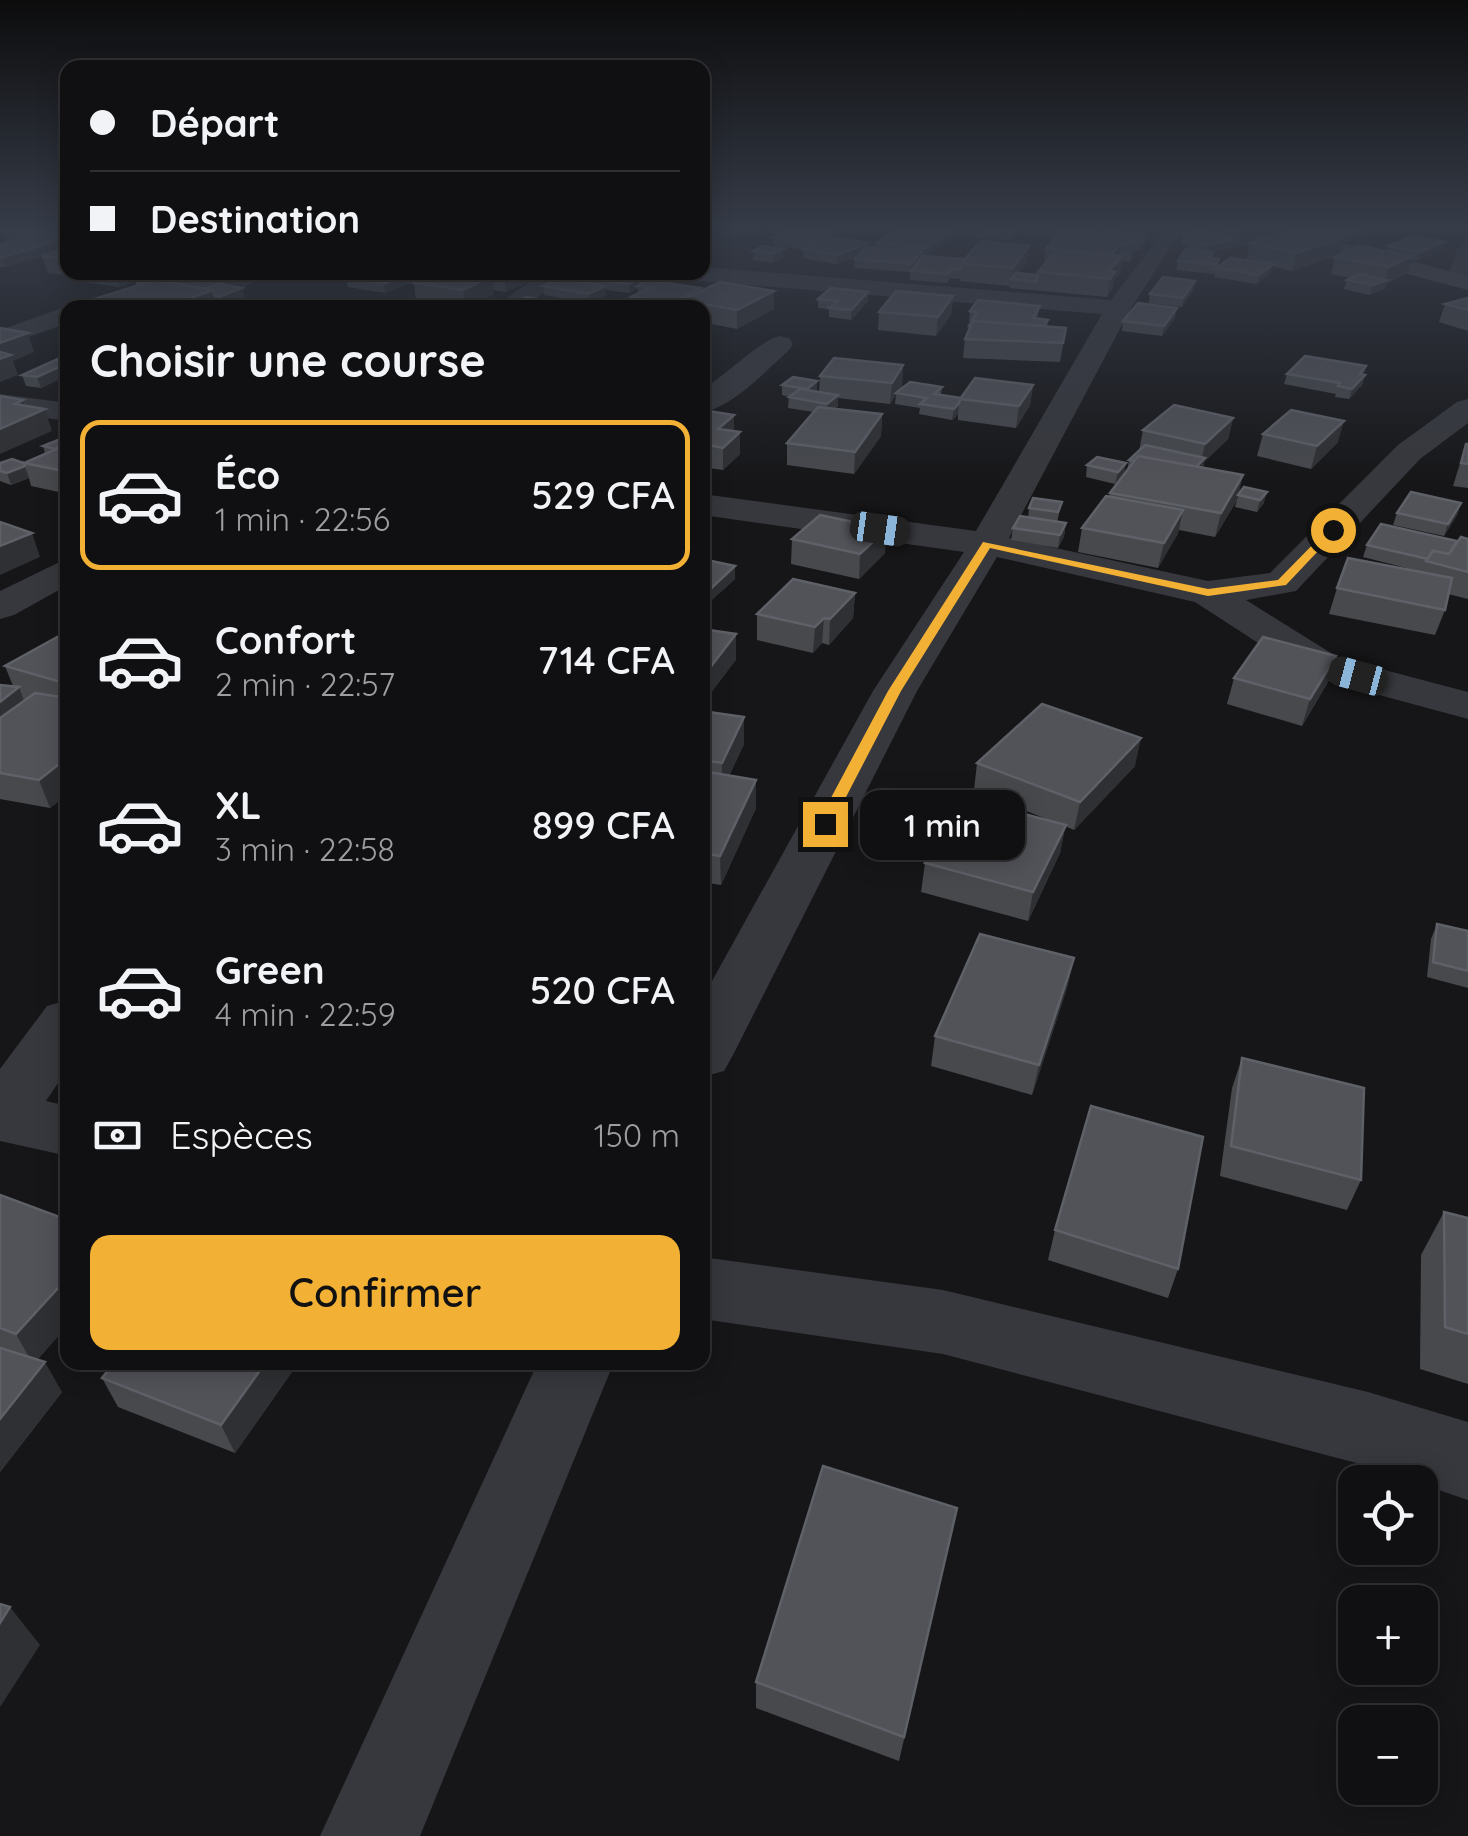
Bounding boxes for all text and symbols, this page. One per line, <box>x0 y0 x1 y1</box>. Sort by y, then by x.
text: Départ <box>150 99 280 147</box>
text: Destination <box>150 195 360 243</box>
text: Choisir une course <box>90 332 486 388</box>
icon: car <box>95 450 185 540</box>
text: Éco <box>215 451 280 499</box>
text: 529 CFA <box>531 471 675 519</box>
text: 1 min · 22:56 <box>215 499 390 539</box>
route start <box>1311 508 1356 553</box>
car <box>848 510 912 548</box>
icon: car <box>95 615 185 705</box>
text: Confort <box>215 616 356 664</box>
text: 714 CFA <box>538 636 675 684</box>
car <box>1325 654 1391 698</box>
text: 2 min · 22:57 <box>215 664 395 704</box>
icon: car <box>95 780 185 870</box>
text: XL <box>215 781 261 829</box>
callout: 1 min <box>860 789 1025 859</box>
text: 899 CFA <box>532 801 675 849</box>
route end <box>803 802 848 847</box>
text: 1 min <box>904 805 981 845</box>
text: 3 min · 22:58 <box>215 829 395 869</box>
icon: car <box>95 945 185 1035</box>
text: Green <box>215 946 325 994</box>
text: 520 CFA <box>530 966 675 1014</box>
text: 4 min · 22:59 <box>215 994 396 1034</box>
icon: cash <box>90 1108 145 1163</box>
text: Espèces <box>170 1111 313 1159</box>
text: 150 m <box>594 1115 680 1155</box>
button: Confirmer <box>90 1235 680 1350</box>
map controls <box>1338 1465 1438 1805</box>
button: locate <box>1338 1465 1438 1565</box>
button: + <box>1338 1585 1438 1685</box>
button: − <box>1338 1705 1438 1805</box>

